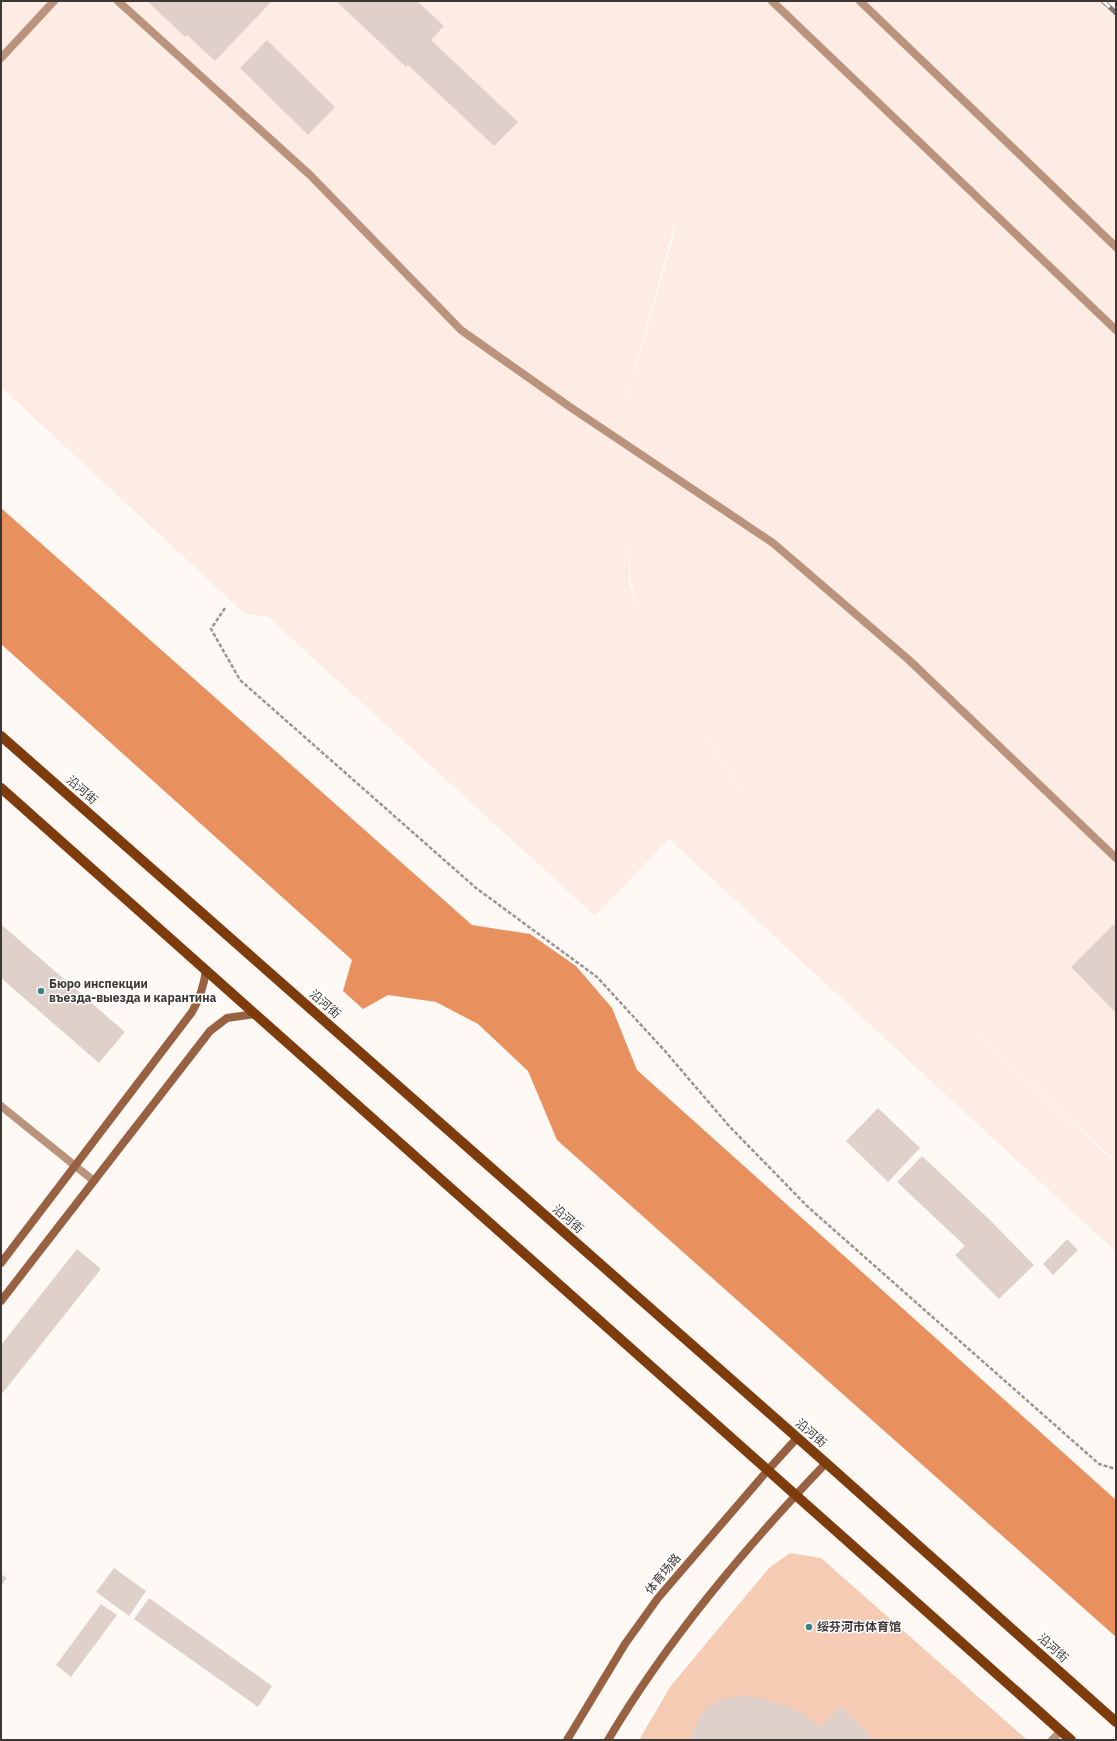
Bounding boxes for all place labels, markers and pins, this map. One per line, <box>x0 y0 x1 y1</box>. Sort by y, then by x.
place label: Бюро инспекции въезда-выезда и карантина <box>49 976 216 1005</box>
marker: Бюро инспекции въезда-выезда и карантина <box>36 986 46 996</box>
place label: 绥芬河市体育馆 <box>817 1619 901 1634</box>
marker: 绥芬河市体育馆 <box>804 1622 814 1632</box>

